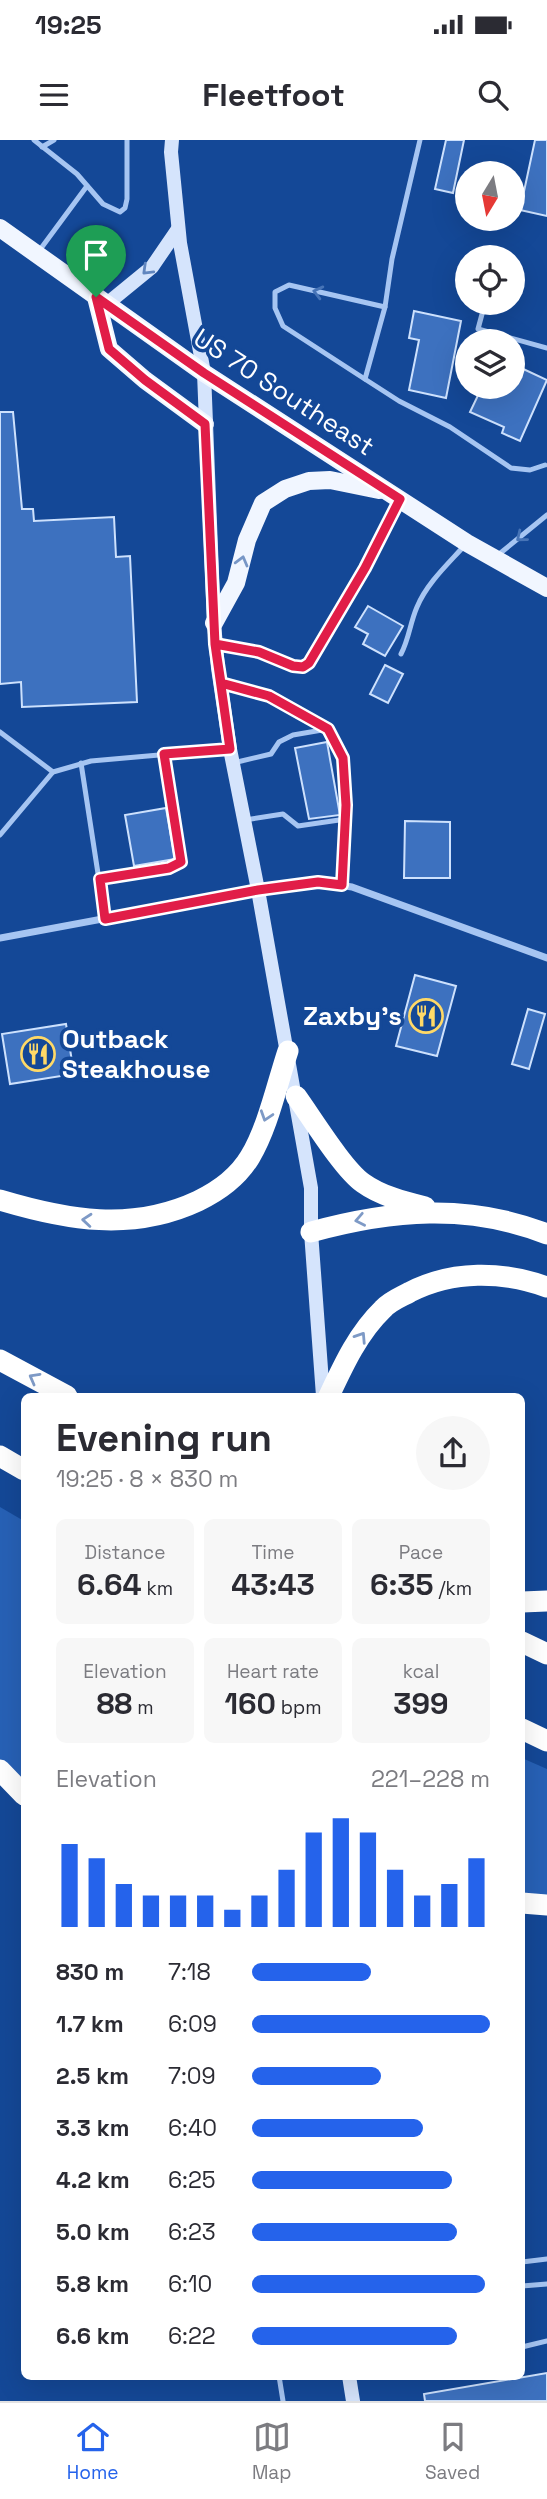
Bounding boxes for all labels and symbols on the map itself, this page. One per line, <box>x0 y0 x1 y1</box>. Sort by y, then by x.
north arrow <box>455 161 525 231</box>
pin <box>66 225 126 297</box>
one-way arrow <box>142 261 155 274</box>
one-way arrow <box>312 286 324 301</box>
street label: US 70 Southeast <box>187 321 381 463</box>
one-way arrow <box>516 529 529 541</box>
one-way arrow <box>234 555 248 567</box>
restaurant icon: Zaxby's <box>407 997 445 1035</box>
place label: Zaxby's <box>303 999 402 1033</box>
place label: Outback Steakhouse <box>62 1022 210 1086</box>
restaurant icon: Outback Steakhouse <box>19 1035 57 1073</box>
one-way arrow <box>260 1110 275 1122</box>
one-way arrow <box>354 1211 366 1226</box>
one-way arrow <box>82 1213 93 1228</box>
one-way arrow <box>353 1331 366 1344</box>
one-way arrow <box>28 1373 41 1386</box>

